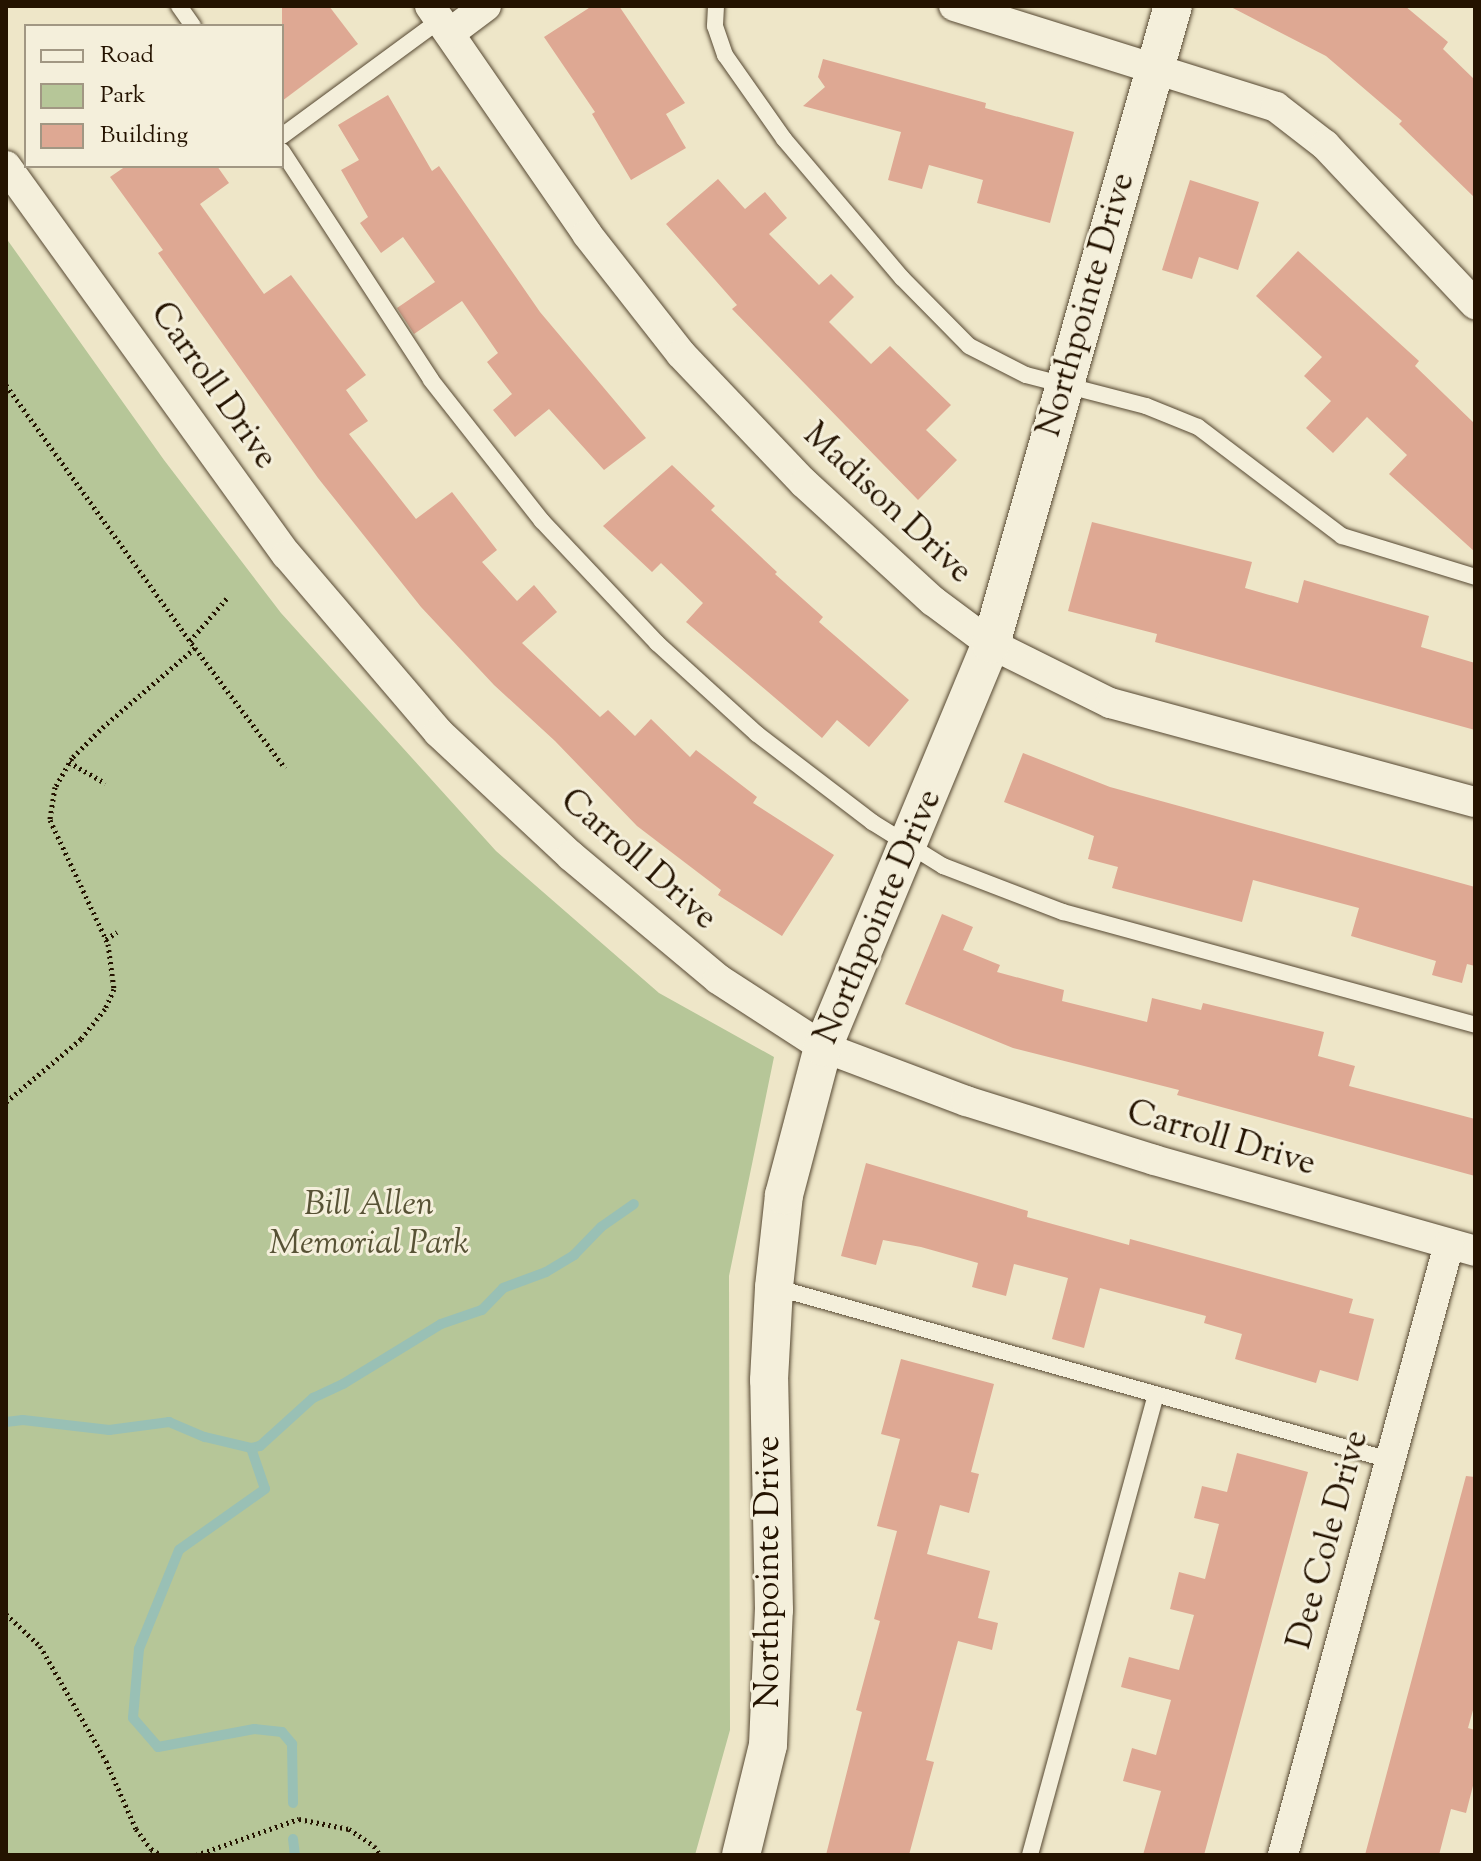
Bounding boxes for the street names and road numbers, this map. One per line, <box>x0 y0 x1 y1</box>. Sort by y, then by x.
street label: Northpointe Drive <box>1030 168 1144 442</box>
street label: Carroll Drive <box>141 295 285 477</box>
street label: Madison Drive <box>794 415 980 593</box>
street label: Carroll Drive <box>551 781 725 939</box>
street label: Northpointe Drive <box>807 784 951 1050</box>
street label: Carroll Drive <box>1122 1093 1320 1185</box>
street label: Dee Cole Drive <box>1280 1426 1378 1654</box>
street label: Northpointe Drive <box>750 1436 790 1708</box>

